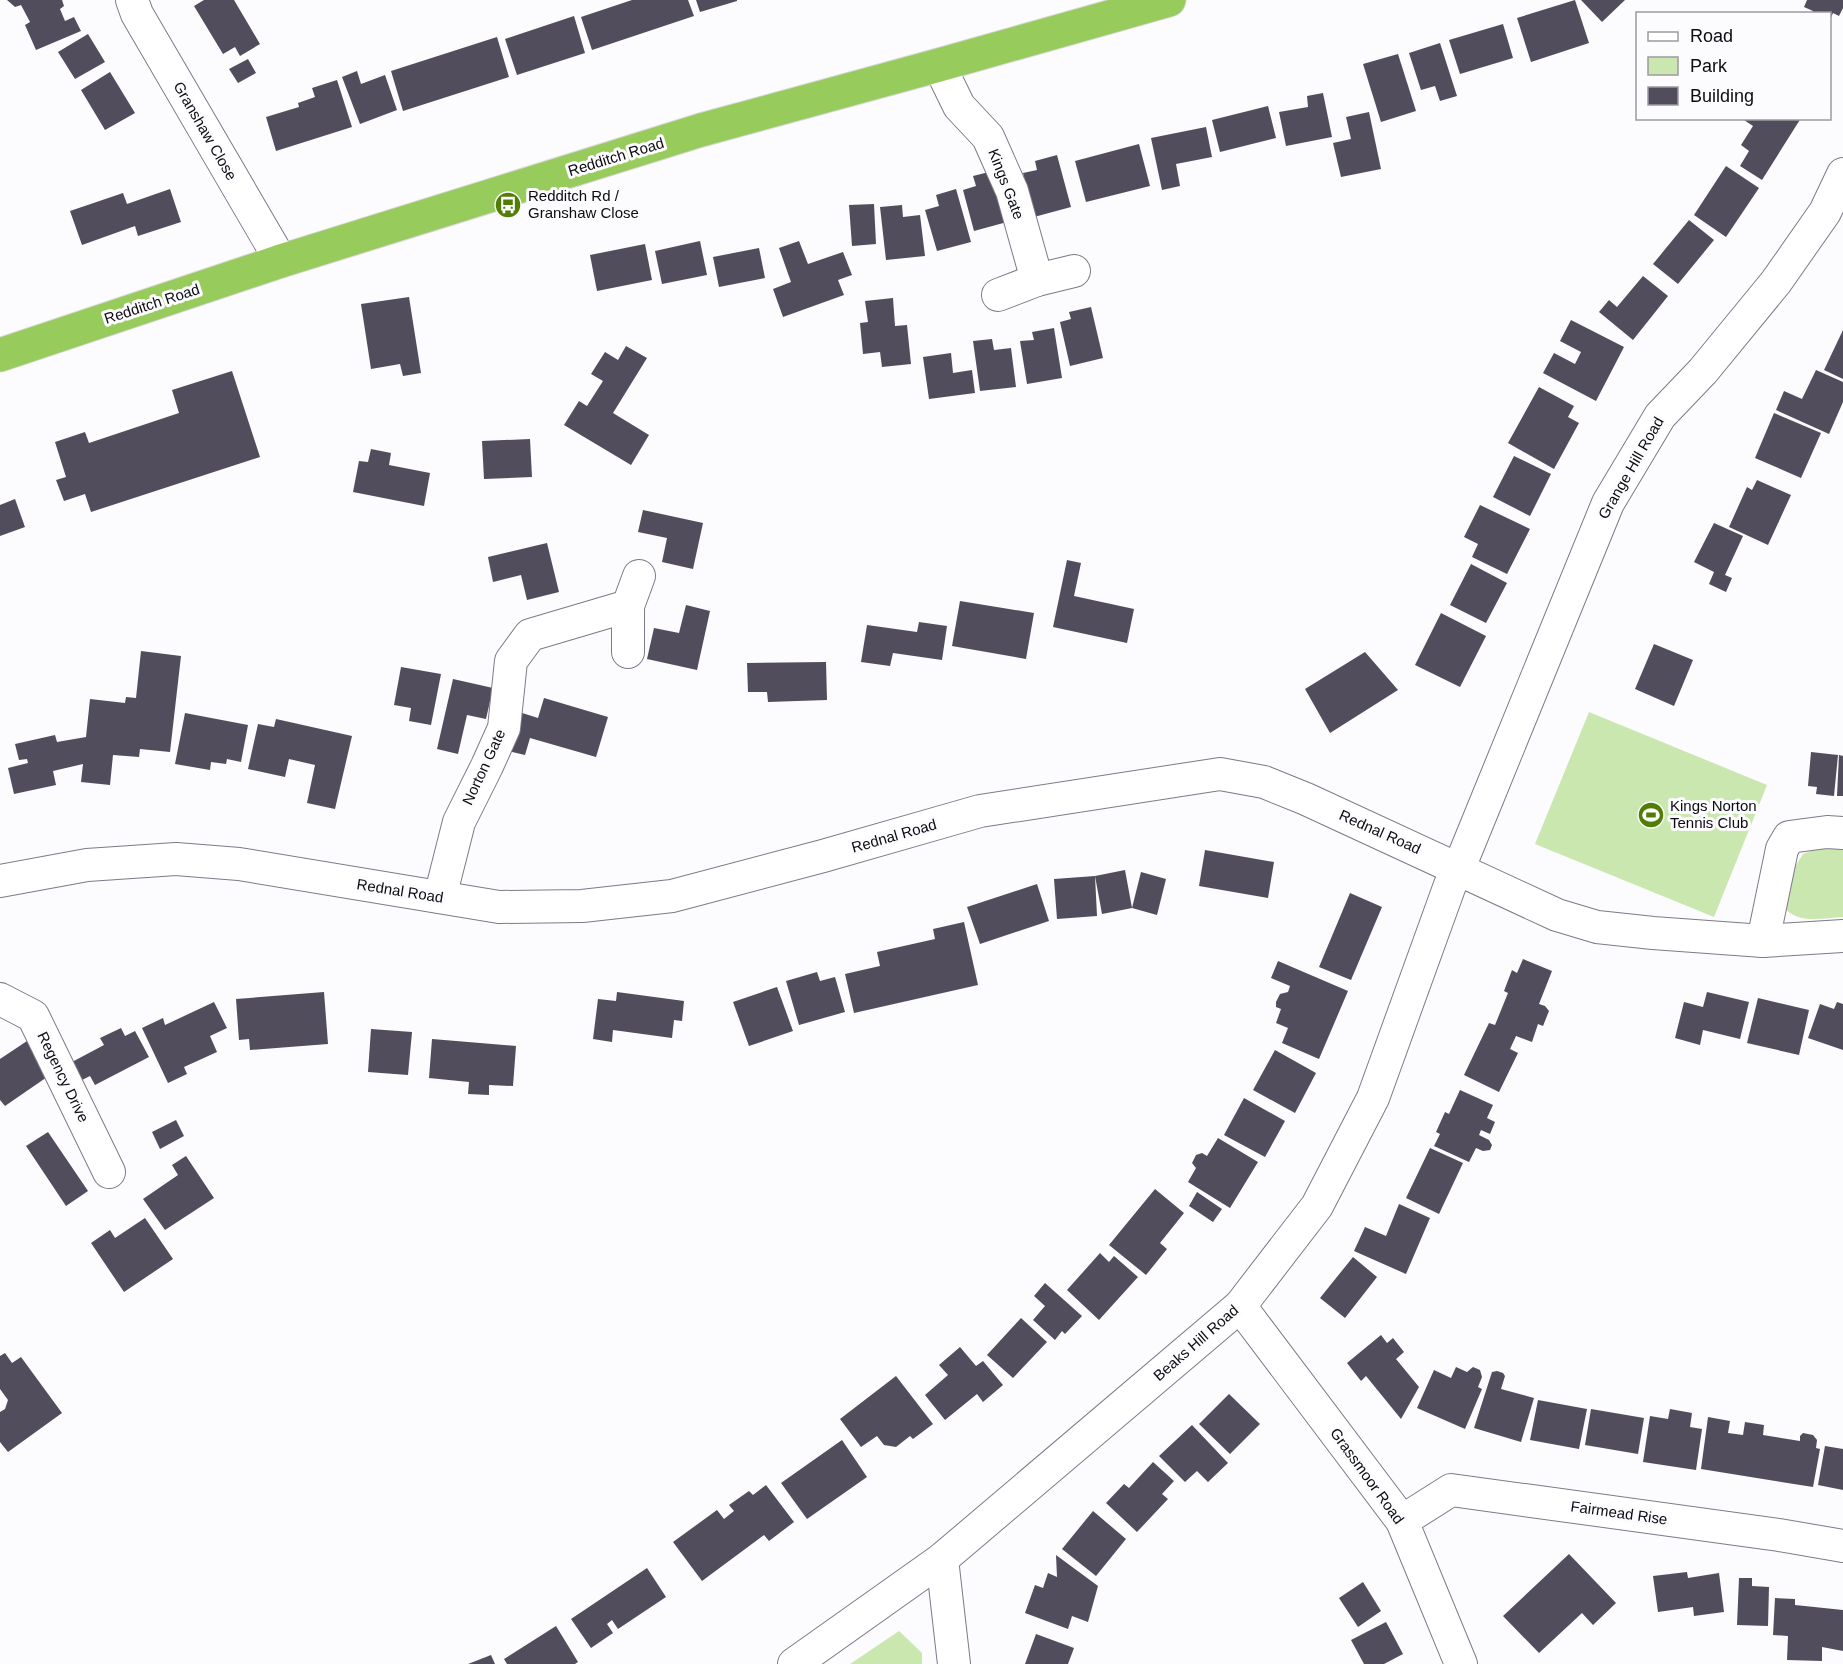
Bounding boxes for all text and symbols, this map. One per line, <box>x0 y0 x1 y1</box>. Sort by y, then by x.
legend <box>1636 12 1831 120</box>
text: Road <box>1690 26 1733 46</box>
text: Park <box>1690 56 1728 76</box>
street label: Granshaw Close <box>170 78 241 183</box>
text: Building <box>1690 86 1754 106</box>
street label: Redditch Road <box>566 134 666 179</box>
street label: Kings Gate <box>985 146 1028 222</box>
place label: Redditch Rd / Granshaw Close <box>528 187 639 221</box>
bus stop icon: Redditch Rd / Granshaw Close <box>493 190 523 220</box>
street label: Redditch Road <box>102 280 202 327</box>
street label: Grange Hill Road <box>1594 414 1667 522</box>
street label: Norton Gate <box>459 726 509 807</box>
place label: Kings Norton Tennis Club <box>1670 797 1757 831</box>
sports icon: Kings Norton Tennis Club <box>1636 800 1666 830</box>
street label: Rednal Road <box>1337 806 1424 857</box>
street label: Rednal Road <box>849 815 938 856</box>
street label: Rednal Road <box>356 875 445 906</box>
street label: Regency Drive <box>34 1029 93 1125</box>
street label: Beaks Hill Road <box>1150 1301 1242 1384</box>
street label: Grassmoor Road <box>1327 1425 1408 1527</box>
street label: Fairmead Rise <box>1570 1497 1669 1528</box>

